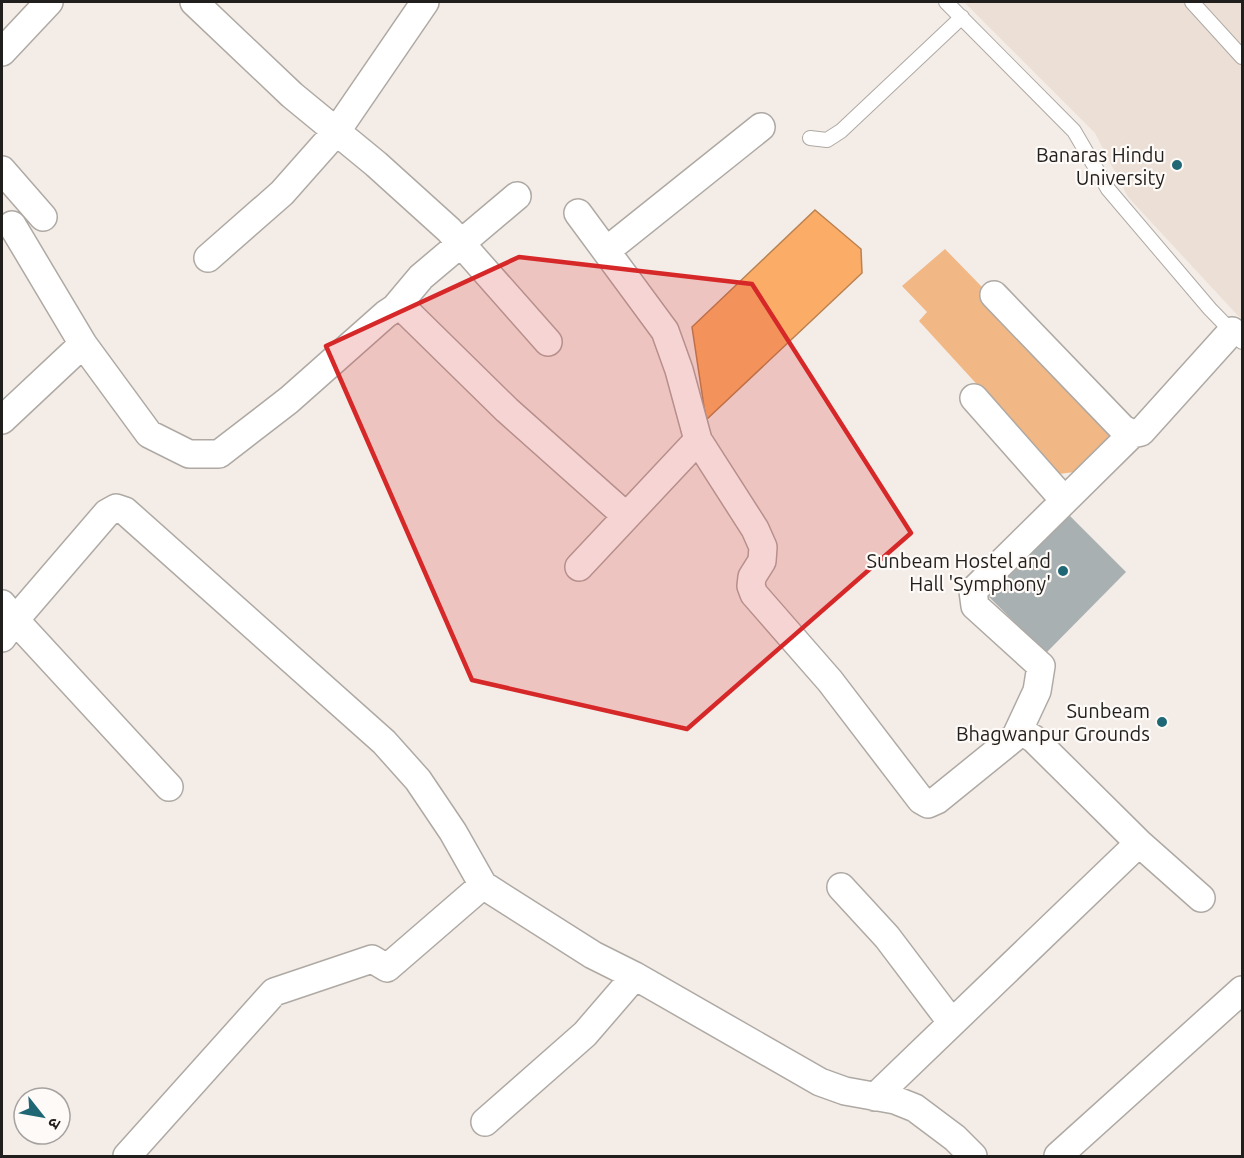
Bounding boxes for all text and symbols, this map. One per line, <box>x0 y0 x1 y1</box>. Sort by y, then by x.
place label: Banaras Hindu University <box>1036 143 1165 189</box>
marker: Banaras Hindu University <box>1170 158 1184 172</box>
place label: Sunbeam Hostel and Hall 'Symphony' <box>866 549 1051 595</box>
marker: Sunbeam Hostel and Hall 'Symphony' <box>1056 564 1070 578</box>
place label: Sunbeam Bhagwanpur Grounds <box>956 699 1150 745</box>
marker: Sunbeam Bhagwanpur Grounds <box>1155 715 1169 729</box>
north arrow <box>12 1086 72 1146</box>
text: उ <box>44 1115 65 1133</box>

